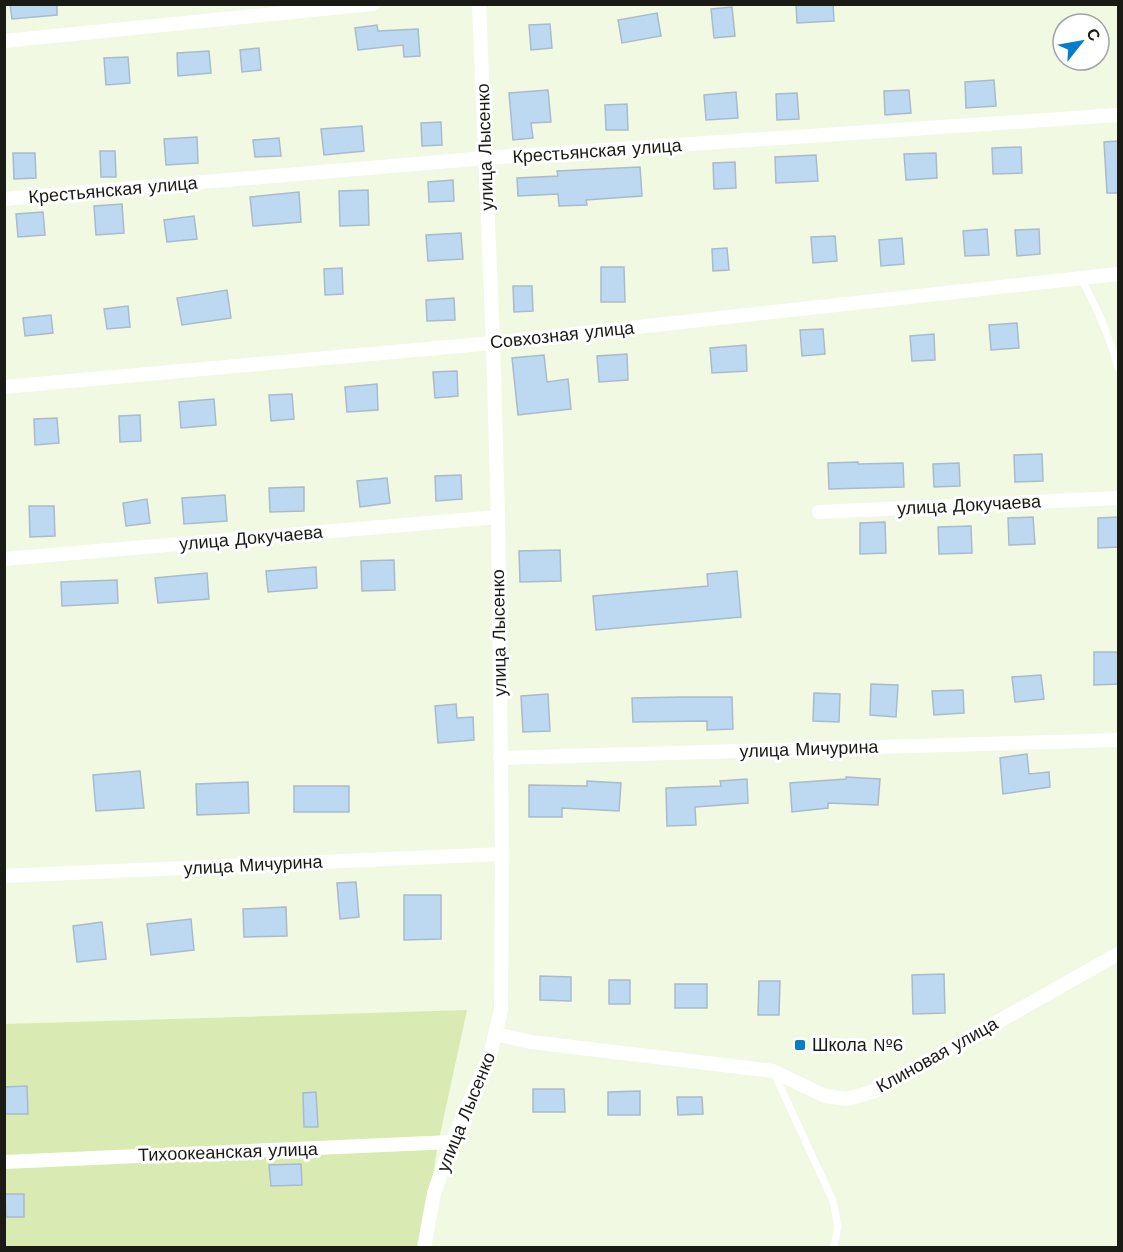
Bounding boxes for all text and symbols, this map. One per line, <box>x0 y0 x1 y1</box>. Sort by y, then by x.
north arrow <box>1051 12 1111 72</box>
text: С <box>1082 25 1105 45</box>
street label: улица Лысенко <box>472 83 497 211</box>
street label: Крестьянская улица <box>512 134 683 167</box>
street label: Крестьянская улица <box>28 172 199 207</box>
street label: Совхозная улица <box>489 316 636 353</box>
street label: улица Докучаева <box>897 490 1042 519</box>
street label: улица Докучаева <box>178 521 325 554</box>
street label: улица Лысенко <box>487 569 510 697</box>
street label: улица Мичурина <box>739 736 880 761</box>
street label: улица Мичурина <box>183 850 324 879</box>
street label: Клиновая улица <box>872 1012 1002 1097</box>
place label: Школа №6 <box>812 1034 903 1055</box>
marker: Школа №6 <box>793 1038 807 1052</box>
street label: улица Лысенко <box>432 1049 499 1175</box>
street label: Тихоокеанская улица <box>138 1138 319 1165</box>

